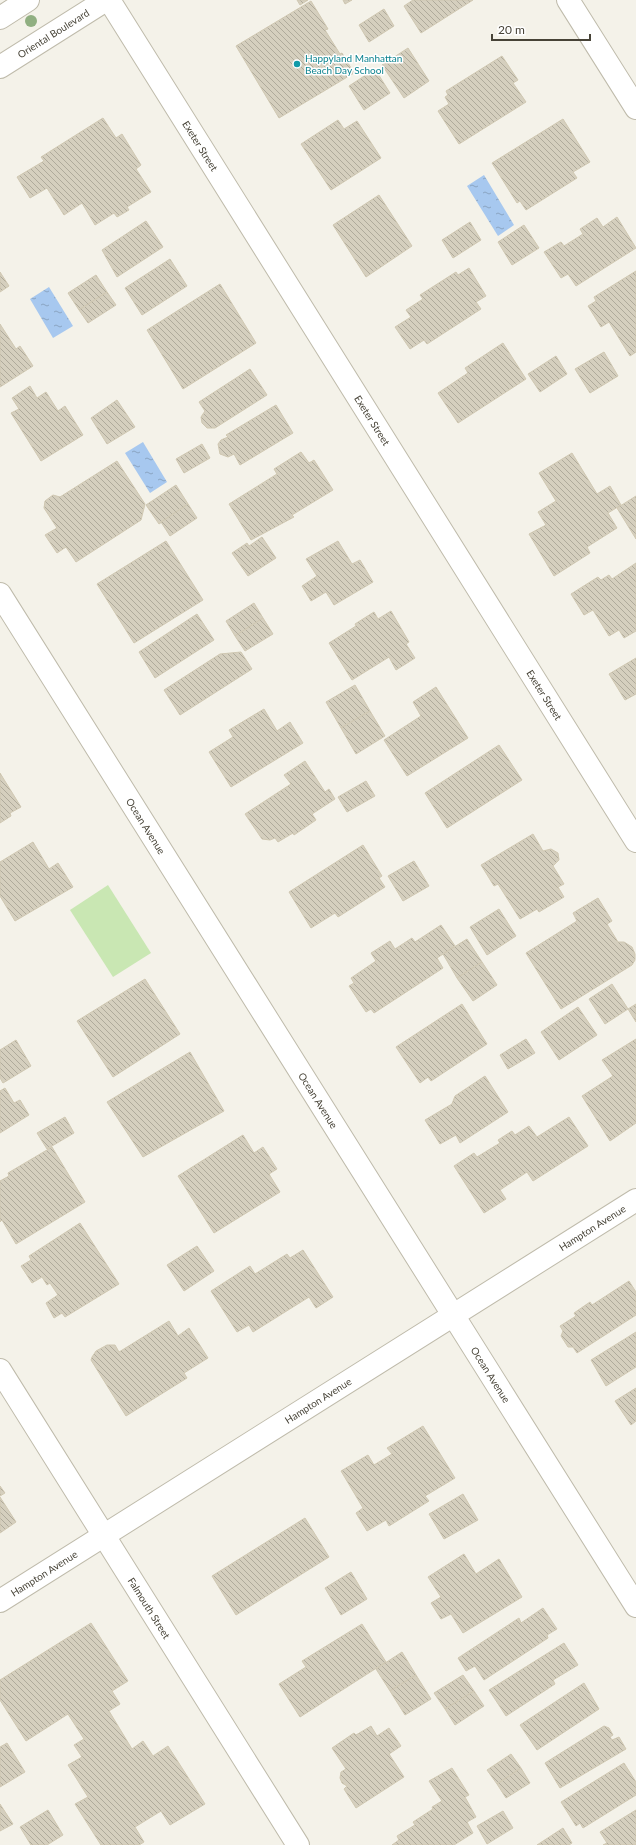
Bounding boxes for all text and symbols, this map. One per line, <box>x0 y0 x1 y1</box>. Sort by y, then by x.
street label: Oriental Boulevard <box>15 6 91 60</box>
scale bar <box>492 16 590 42</box>
text: 20 m <box>498 22 525 37</box>
place label: Happyland Manhattan Beach Day School <box>305 52 402 76</box>
marker: Happyland Manhattan Beach Day School <box>292 59 302 69</box>
street label: Exeter Street <box>180 118 221 173</box>
street label: Exeter Street <box>352 393 393 448</box>
street label: Exeter Street <box>524 668 565 723</box>
street label: Ocean Avenue <box>124 796 168 856</box>
street label: Ocean Avenue <box>296 1070 340 1131</box>
street label: Hampton Avenue <box>557 1202 628 1253</box>
street label: Ocean Avenue <box>469 1344 513 1405</box>
street label: Hampton Avenue <box>283 1375 354 1426</box>
street label: Hampton Avenue <box>8 1548 80 1599</box>
street label: Falmouth Street <box>126 1575 173 1641</box>

